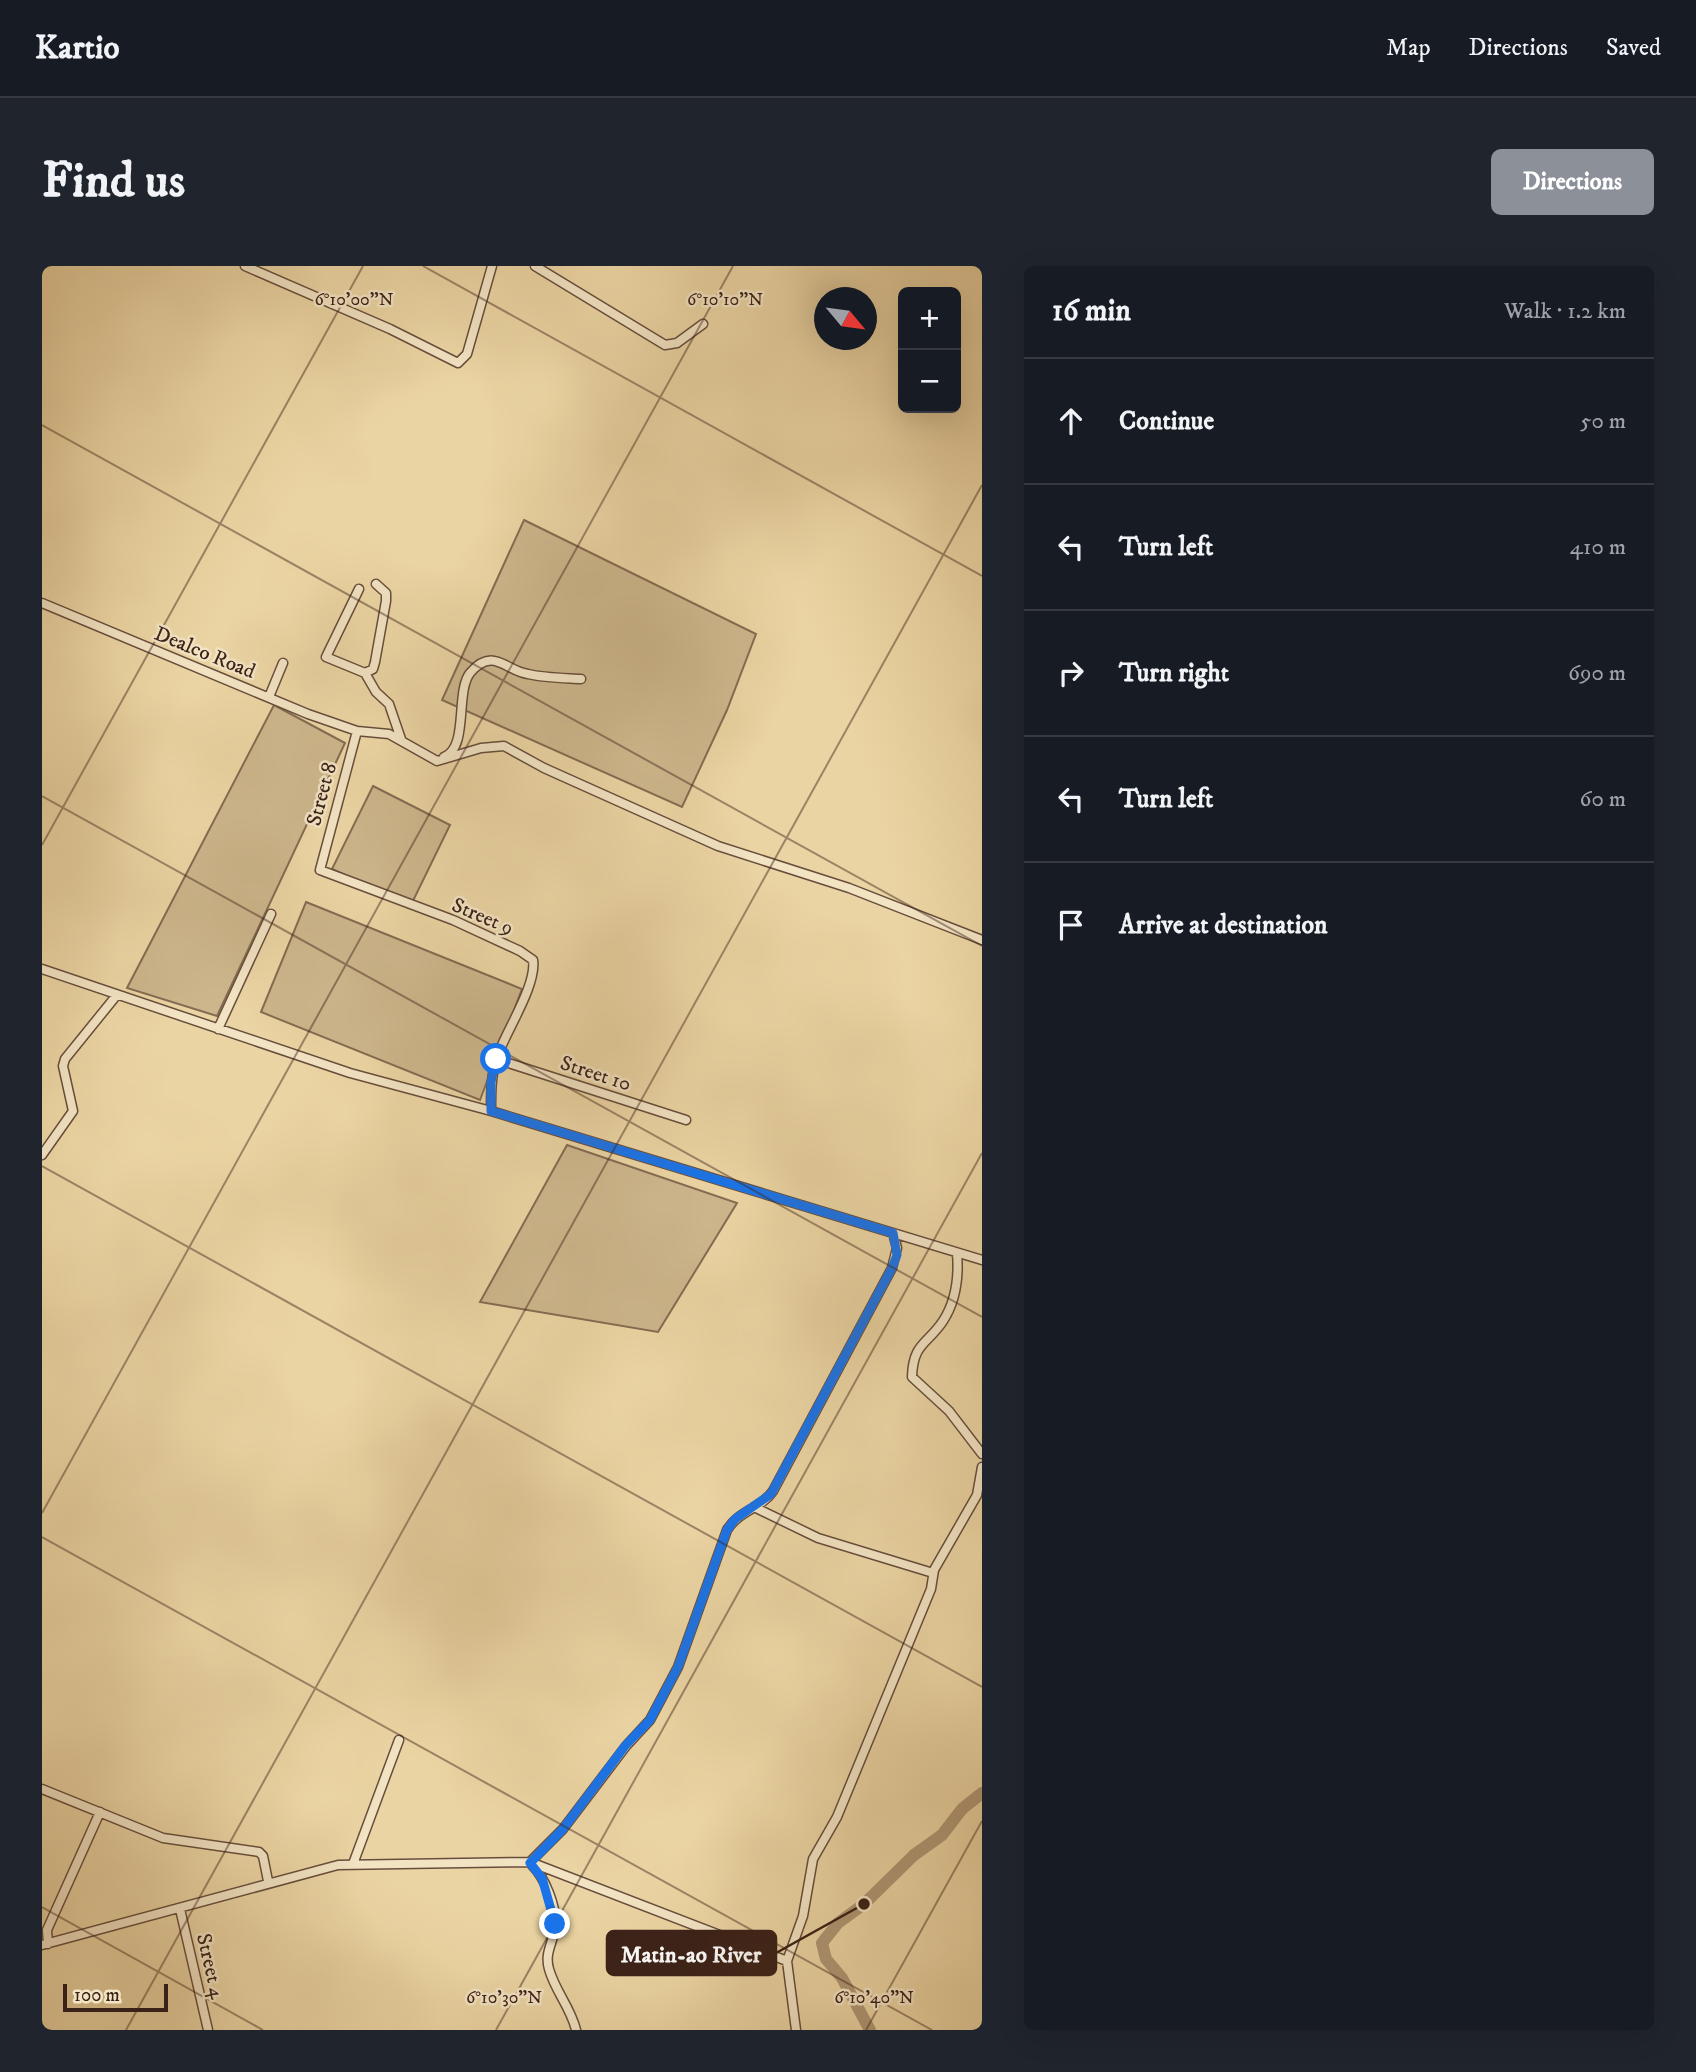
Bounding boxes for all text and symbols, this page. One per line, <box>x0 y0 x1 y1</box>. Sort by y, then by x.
text: Kartio <box>35 28 120 69</box>
text: Map <box>1386 33 1431 63</box>
text: Directions <box>1469 33 1568 63</box>
text: Saved <box>1606 33 1661 63</box>
button: Directions <box>1491 149 1654 215</box>
text: Find us <box>42 151 185 213</box>
north arrow <box>814 287 877 350</box>
map controls <box>898 287 961 413</box>
button: + <box>898 287 961 350</box>
text: 6°10'00"N <box>314 289 394 311</box>
text: 6°10'10"N <box>687 289 763 311</box>
text: 16 min <box>1052 293 1131 330</box>
text: Walk · 1.2 km <box>1504 297 1626 326</box>
button: − <box>898 350 961 413</box>
icon: ahead <box>1052 402 1090 440</box>
text: Continue <box>1119 405 1214 438</box>
text: 50 m <box>1580 407 1626 436</box>
icon: left <box>1052 528 1090 566</box>
text: Turn left <box>1119 531 1213 564</box>
text: 410 m <box>1570 533 1626 562</box>
street label: Dealco Road <box>150 621 259 685</box>
icon: right <box>1052 654 1090 692</box>
text: Turn right <box>1119 657 1229 690</box>
text: 690 m <box>1568 659 1626 688</box>
street label: Street 8 <box>301 760 343 829</box>
icon: left <box>1052 780 1090 818</box>
text: Turn left <box>1119 783 1213 816</box>
text: 60 m <box>1579 785 1626 814</box>
street label: Street 9 <box>448 892 517 942</box>
icon: arrive <box>1052 906 1090 944</box>
text: Arrive at destination <box>1119 909 1328 942</box>
route start <box>480 1043 511 1074</box>
street label: Street 10 <box>557 1050 634 1098</box>
route end <box>539 1908 570 1939</box>
street label: Street 4 <box>190 1931 230 2002</box>
callout: Matin-ao River <box>607 1931 776 1975</box>
text: Matin-ao River <box>621 1941 762 1970</box>
scale bar <box>63 1981 168 2013</box>
text: 100 m <box>74 1984 120 2007</box>
text: 6°10'30"N <box>466 1987 542 2009</box>
text: 6°10'40"N <box>834 1987 914 2009</box>

